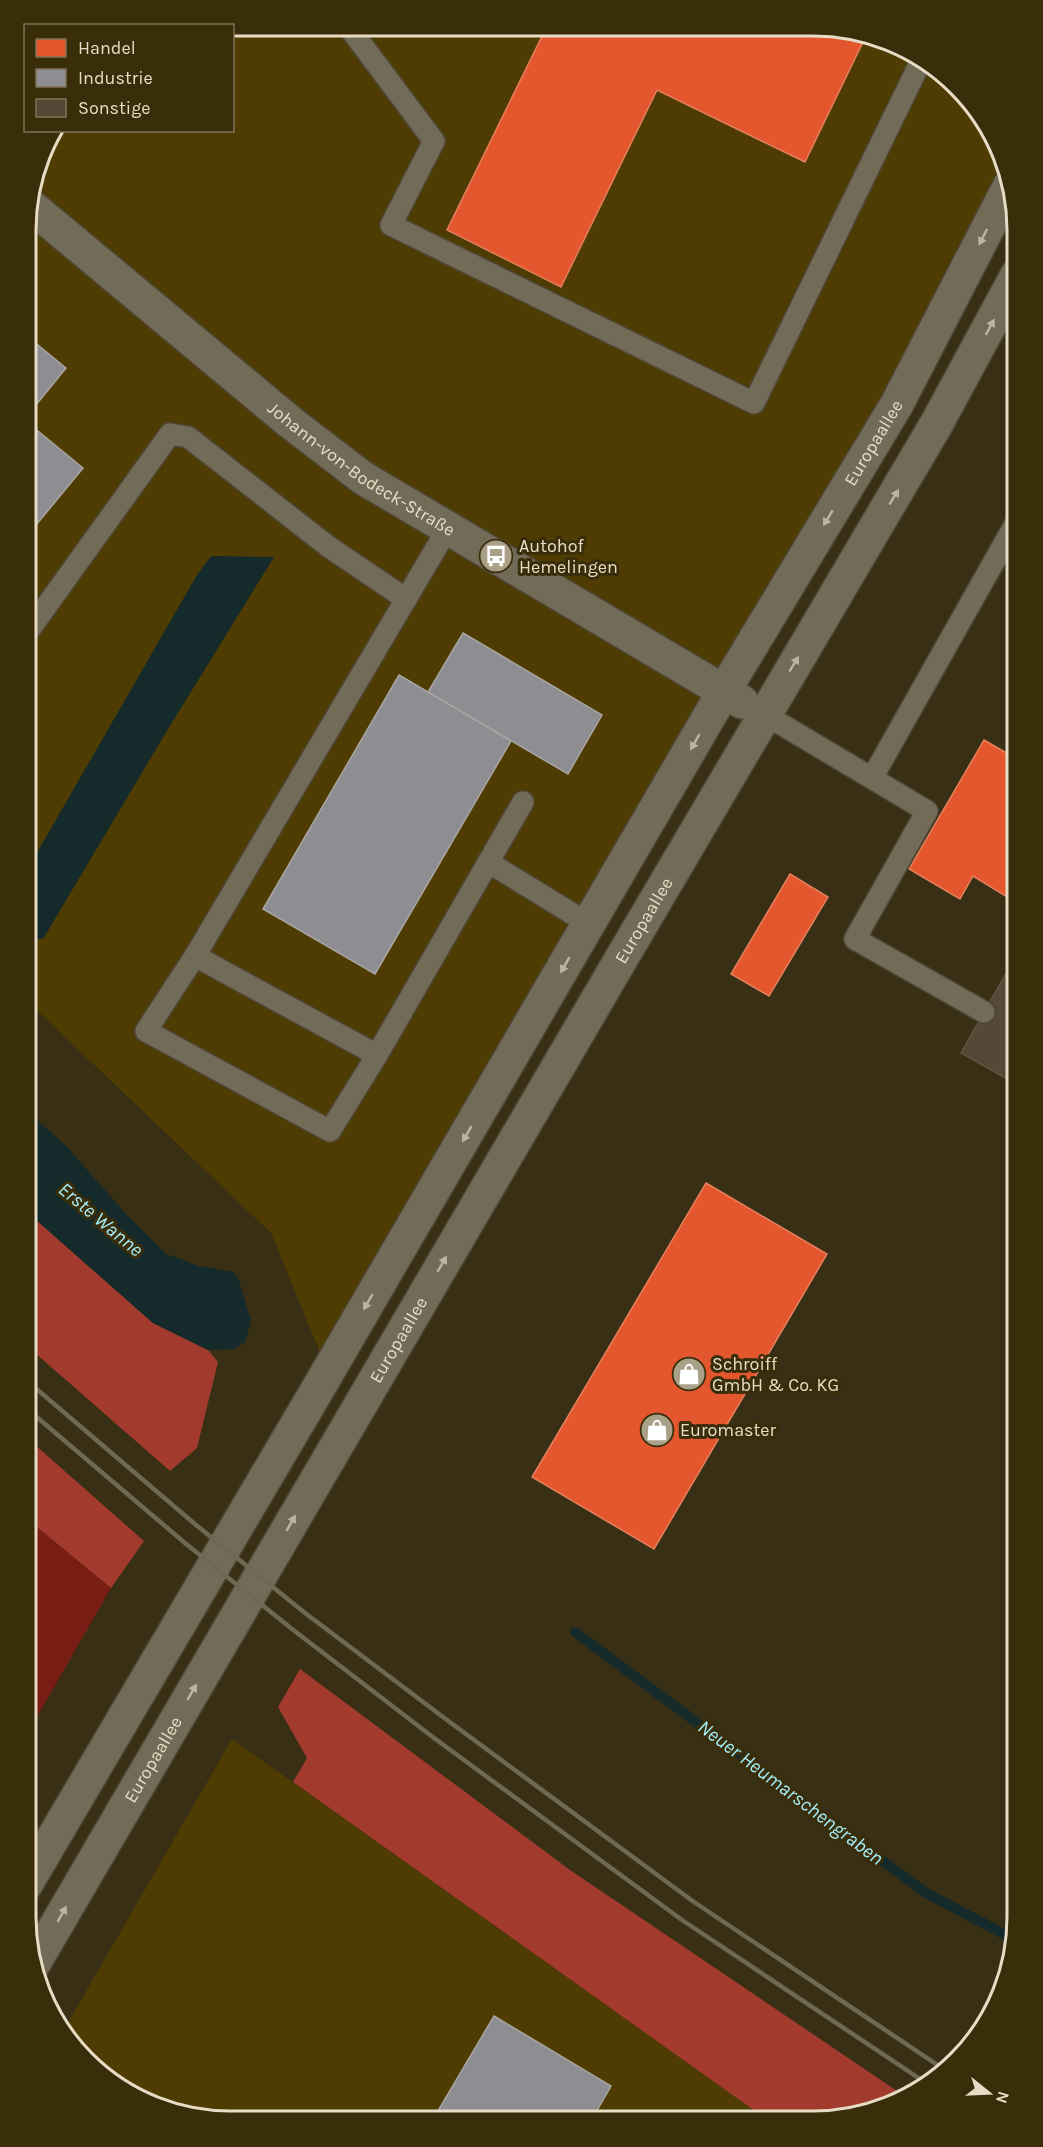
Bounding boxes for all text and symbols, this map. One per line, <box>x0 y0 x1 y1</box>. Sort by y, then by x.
legend <box>24 24 234 132</box>
text: Handel <box>78 37 136 59</box>
text: Industrie <box>78 67 153 89</box>
text: Sonstige <box>78 97 151 119</box>
one-way arrow <box>978 229 988 246</box>
one-way arrow <box>985 318 995 335</box>
street label: Europaallee <box>839 396 908 490</box>
street label: Johann-von-Bodeck-Straße <box>263 397 459 541</box>
one-way arrow <box>889 488 899 505</box>
one-way arrow <box>823 510 834 526</box>
place label: Autohof Hemelingen <box>519 535 618 578</box>
bus stop icon: Autohof Hemelingen <box>478 538 514 574</box>
one-way arrow <box>789 656 800 672</box>
one-way arrow <box>689 734 700 750</box>
street label: Europaallee <box>610 873 678 968</box>
one-way arrow <box>560 957 570 974</box>
one-way arrow <box>462 1125 472 1142</box>
water label: Erste Wanne <box>54 1177 148 1261</box>
one-way arrow <box>437 1255 447 1272</box>
street label: Europaallee <box>365 1293 432 1387</box>
one-way arrow <box>363 1294 374 1310</box>
place label: Schroiff GmbH & Co. KG <box>712 1353 839 1396</box>
shop icon: Schroiff GmbH & Co. KG <box>671 1356 707 1392</box>
shop icon: Euromaster <box>639 1412 675 1448</box>
place label: Euromaster <box>680 1419 777 1441</box>
one-way arrow <box>285 1515 296 1531</box>
one-way arrow <box>187 1684 198 1700</box>
street label: Europaallee <box>119 1712 187 1807</box>
water label: Neuer Heumarschengraben <box>693 1715 888 1870</box>
one-way arrow <box>57 1906 68 1922</box>
north arrow <box>959 2063 1019 2123</box>
text: N <box>992 2089 1014 2106</box>

